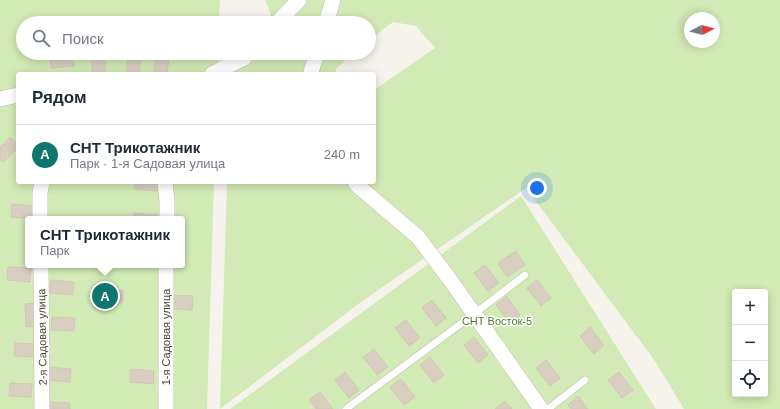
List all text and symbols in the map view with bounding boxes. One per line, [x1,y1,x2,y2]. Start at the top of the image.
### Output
north arrow [684,12,720,48]
search box [16,16,376,60]
icon: search [30,27,52,49]
text: Поиск [62,30,104,47]
text: Рядом [32,88,87,107]
text: СНТ Трикотажник [70,139,200,156]
text: A [40,147,50,162]
text: 240 m [324,147,360,162]
text: Парк · 1-я Садовая улица [70,156,225,171]
your location [527,178,547,198]
popup [25,216,185,268]
text: СНТ Трикотажник [40,226,170,243]
text: Парк [40,243,69,258]
pin: A [92,281,118,311]
street label: 2-я Садовая улица [35,288,49,385]
street label: 1-я Садовая улица [160,288,172,385]
map controls [732,289,768,397]
button: + [732,289,768,325]
park label: СНТ Восток-5 [462,315,532,327]
button: − [732,325,768,361]
button: locate [732,361,768,397]

